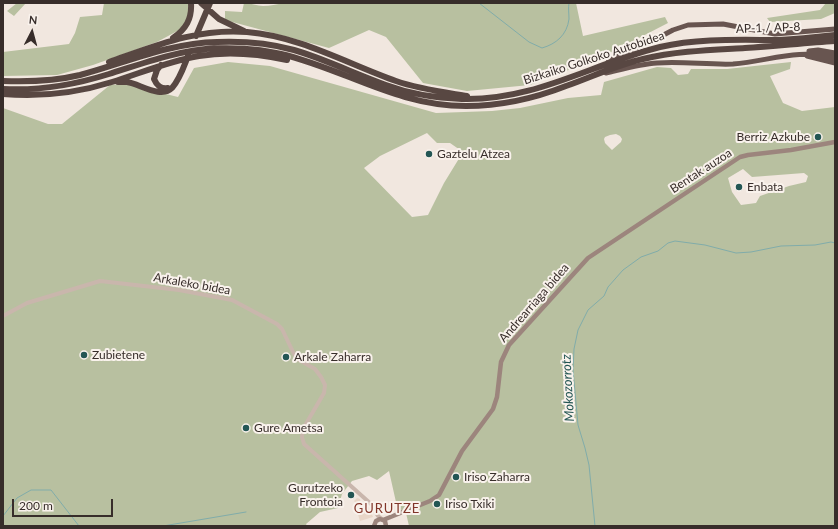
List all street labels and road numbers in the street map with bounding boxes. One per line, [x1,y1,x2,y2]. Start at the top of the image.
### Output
street label: AP-1 / AP-8 [736,20,800,36]
street label: Bizkaiko Golkoko Autobidea [522,28,666,88]
street label: Bentak auzoa [667,146,735,196]
street label: Andrearriaga bidea [496,261,572,345]
street label: Arkaleko bidea [152,270,232,298]

